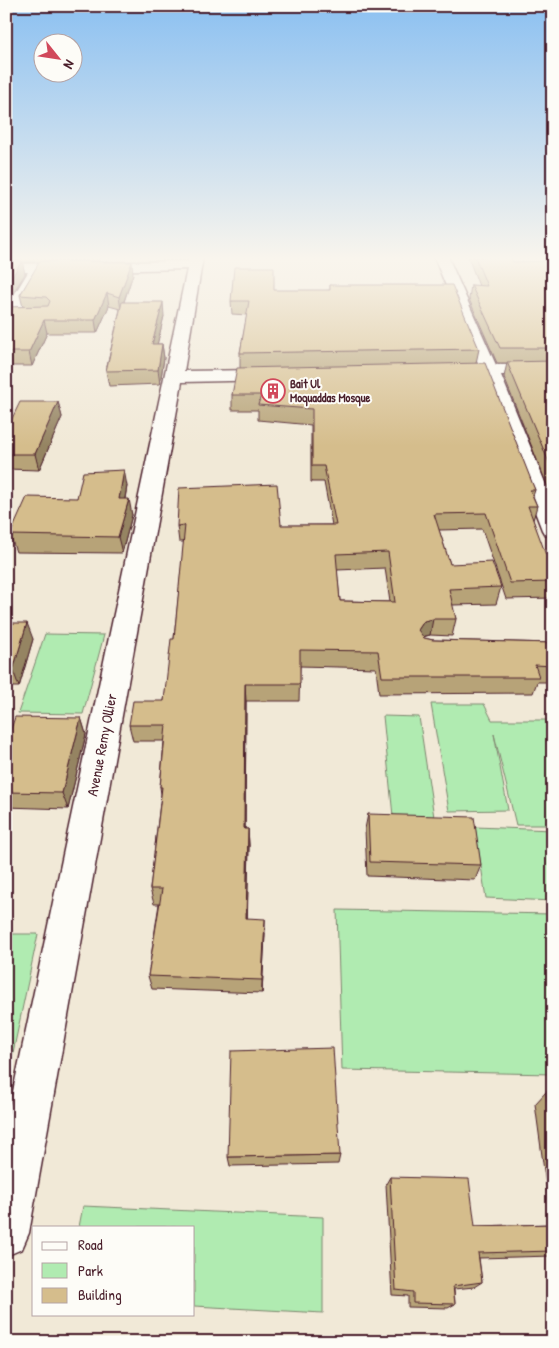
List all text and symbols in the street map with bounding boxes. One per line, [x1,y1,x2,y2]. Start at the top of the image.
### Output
north arrow [32,32,82,82]
text: N [59,57,80,73]
place label: Bait Ul Moquaddas Mosque [290,375,370,407]
building icon: Bait Ul Moquaddas Mosque [260,378,286,404]
street label: Avenue Remy Ollier [81,692,122,798]
legend [32,1226,195,1316]
text: Road [78,1234,103,1255]
text: Park [78,1260,103,1281]
text: Building [78,1284,122,1305]

